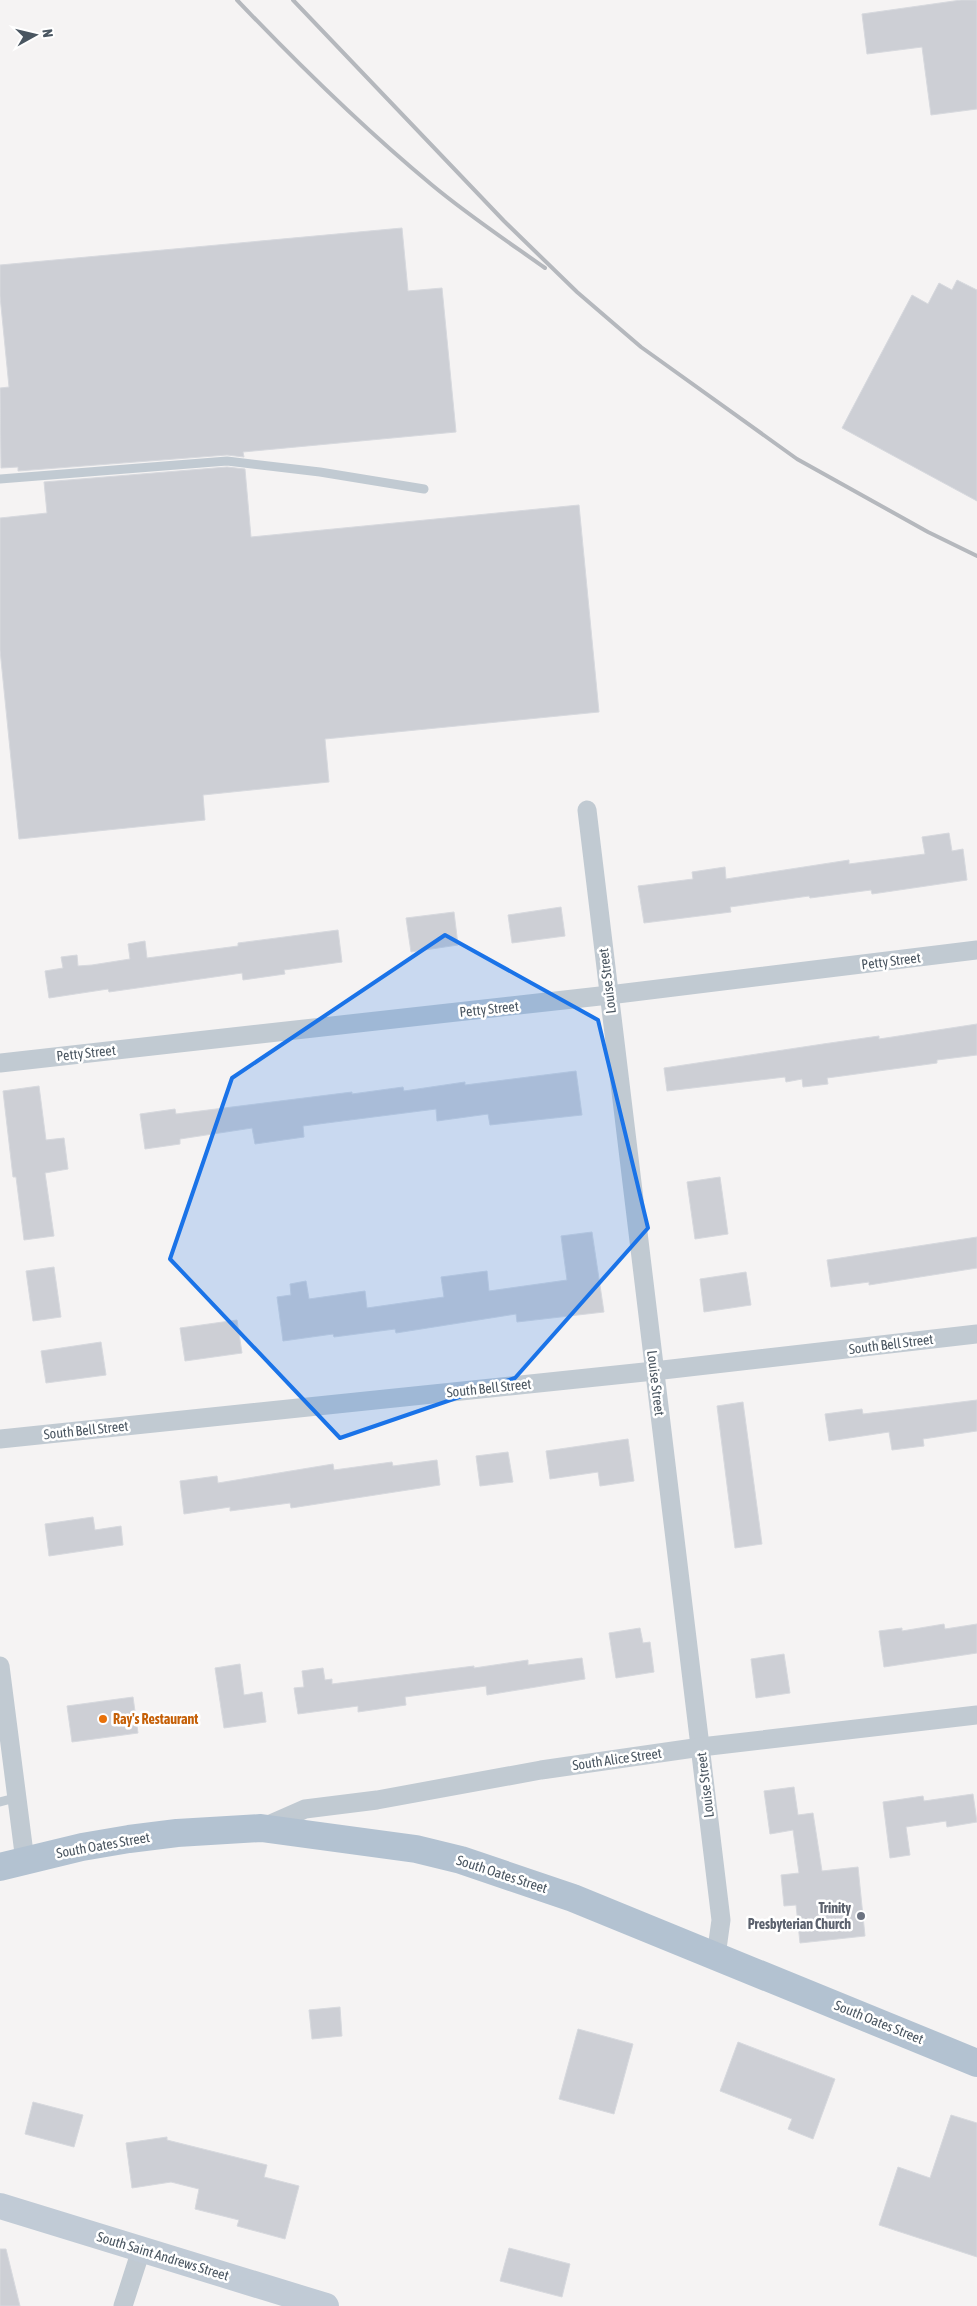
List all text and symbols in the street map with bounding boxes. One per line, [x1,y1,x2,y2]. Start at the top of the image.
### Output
north arrow [10,10,60,60]
text: N [39,28,56,38]
street label: Louise Street [595,947,619,1015]
street label: Petty Street [860,949,922,973]
street label: Petty Street [459,998,519,1020]
street label: Petty Street [56,1042,116,1064]
street label: South Bell Street [848,1331,934,1357]
street label: Louise Street [644,1349,668,1417]
street label: South Bell Street [446,1376,532,1400]
street label: South Bell Street [43,1418,129,1442]
place label: Ray's Restaurant [113,1711,198,1727]
marker: Ray's Restaurant [97,1713,109,1725]
street label: South Alice Street [571,1745,663,1773]
street label: Louise Street [693,1751,717,1819]
street label: South Oates Street [55,1829,151,1861]
street label: South Oates Street [455,1852,549,1896]
place label: Trinity Presbyterian Church [748,1900,851,1932]
marker: Trinity Presbyterian Church [855,1910,867,1922]
street label: South Oates Street [832,1997,926,2047]
street label: South Saint Andrews Street [95,2228,231,2284]

